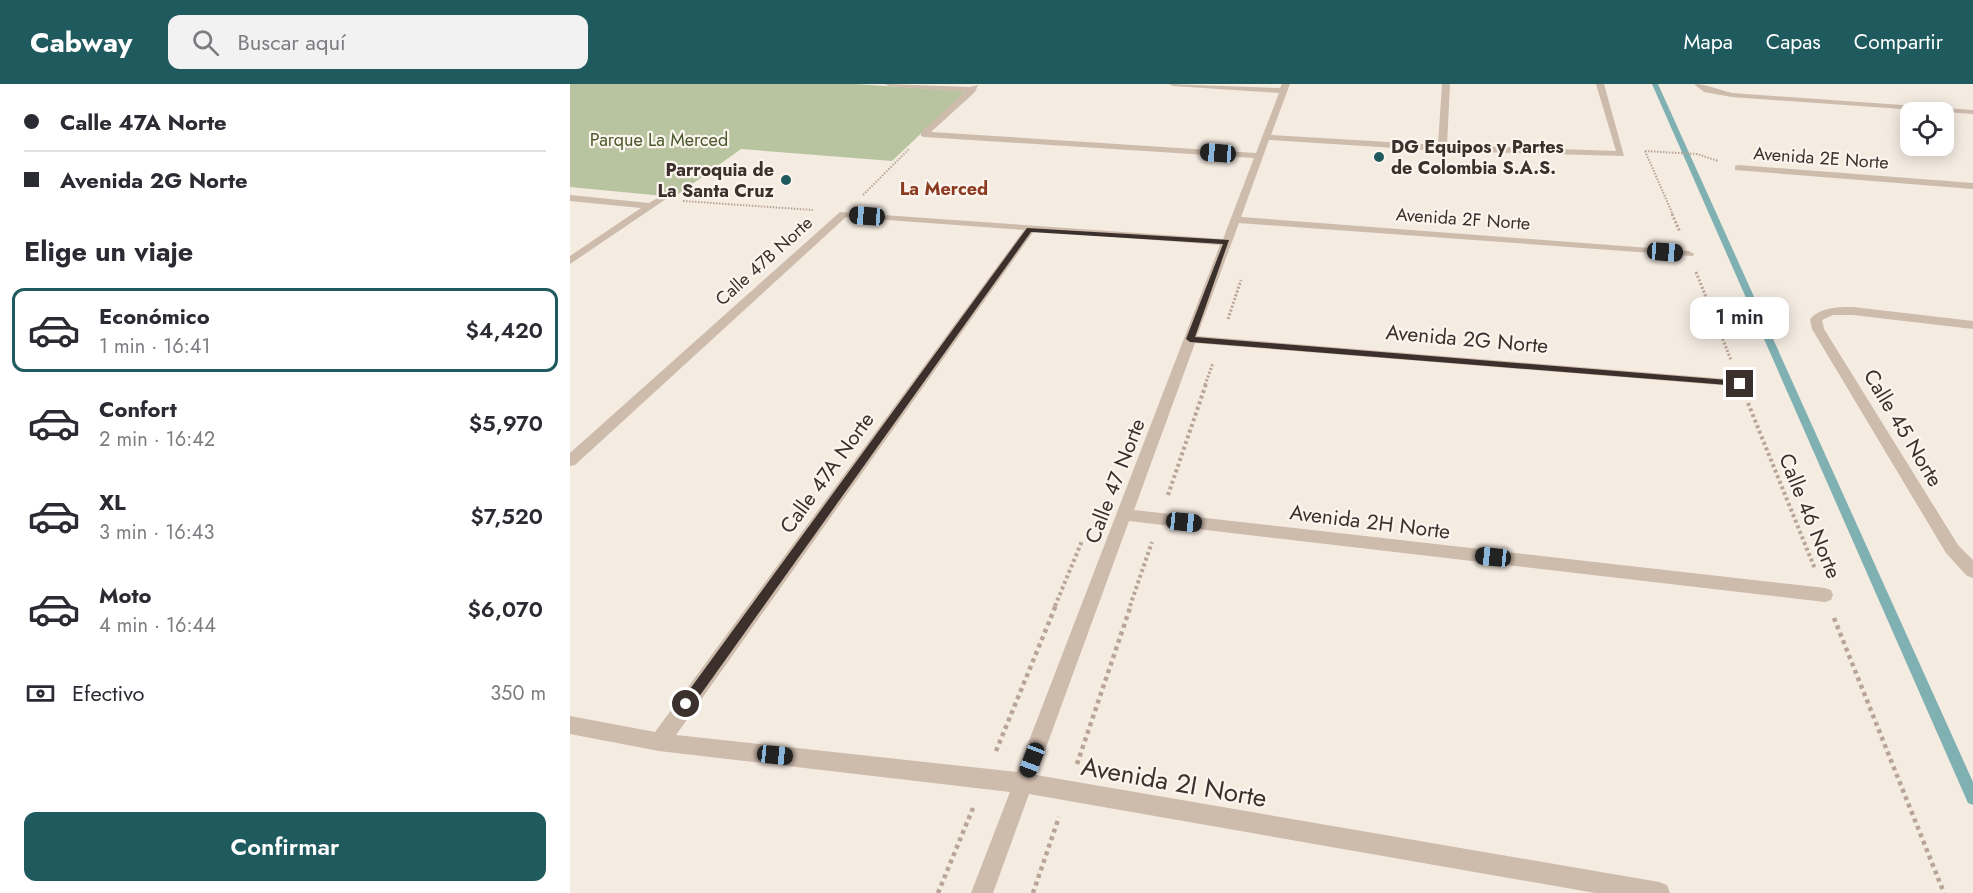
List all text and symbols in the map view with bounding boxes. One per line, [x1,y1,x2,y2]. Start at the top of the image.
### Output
search box [168,15,588,69]
text: Cabway [30,22,132,63]
icon: search [189,26,222,59]
text: Buscar aquí [237,26,346,58]
text: Mapa [1684,27,1733,57]
text: Capas [1766,27,1821,57]
text: Compartir [1854,27,1943,57]
map controls [1900,102,1954,156]
button: locate [1900,102,1954,156]
text: Calle 47A Norte [60,106,227,138]
park label: Parque La Merced [590,127,728,153]
place label: DG Equipos y Partes de Colombia S.A.S. [1391,134,1564,181]
street label: Avenida 2E Norte [1753,140,1889,176]
car [1199,143,1237,163]
marker: DG Equipos y Partes de Colombia S.A.S. [1372,150,1386,164]
place label: Parroquia de La Santa Cruz [658,157,775,204]
text: Avenida 2G Norte [60,164,248,196]
marker: Parroquia de La Santa Cruz [779,173,793,187]
district label: La Merced [900,176,988,202]
street label: Avenida 2F Norte [1395,201,1531,237]
car [848,206,886,226]
street label: Calle 47B Norte [710,210,818,312]
text: Elige un viaje [24,232,193,271]
car [1646,242,1684,262]
callout: 1 min [1690,297,1790,339]
text: Económico [99,300,210,332]
icon: car [27,303,81,357]
text: 1 min [1715,303,1764,332]
text: $4,420 [465,314,543,346]
street label: Avenida 2G Norte [1385,317,1550,361]
text: 1 min · 16:41 [99,332,210,361]
street label: Calle 45 Norte [1856,364,1950,493]
route end [1726,370,1753,397]
text: Confort [99,393,177,425]
icon: car [27,396,81,450]
street label: Calle 47A Norte [773,406,881,540]
text: $5,970 [469,407,543,439]
street label: Calle 47 Norte [1077,414,1153,548]
text: 2 min · 16:42 [99,425,215,454]
street label: Calle 46 Norte [1771,449,1849,583]
text: XL [99,486,126,518]
icon: car [27,489,81,543]
street label: Avenida 2H Norte [1288,497,1452,547]
text: $7,520 [470,500,543,532]
car [1165,511,1203,533]
text: 3 min · 16:43 [99,518,214,547]
car [1474,546,1512,568]
text: Moto [99,579,152,611]
icon: car [27,582,81,636]
text: $6,070 [467,593,543,625]
text: 4 min · 16:44 [99,611,216,640]
icon: cash [24,677,57,710]
text: Efectivo [72,677,145,709]
text: 350 m [490,679,546,708]
route start [672,690,699,717]
car [1017,740,1047,780]
car [756,744,794,766]
street label: Avenida 2I Norte [1078,747,1270,817]
button: Confirmar [24,812,546,881]

